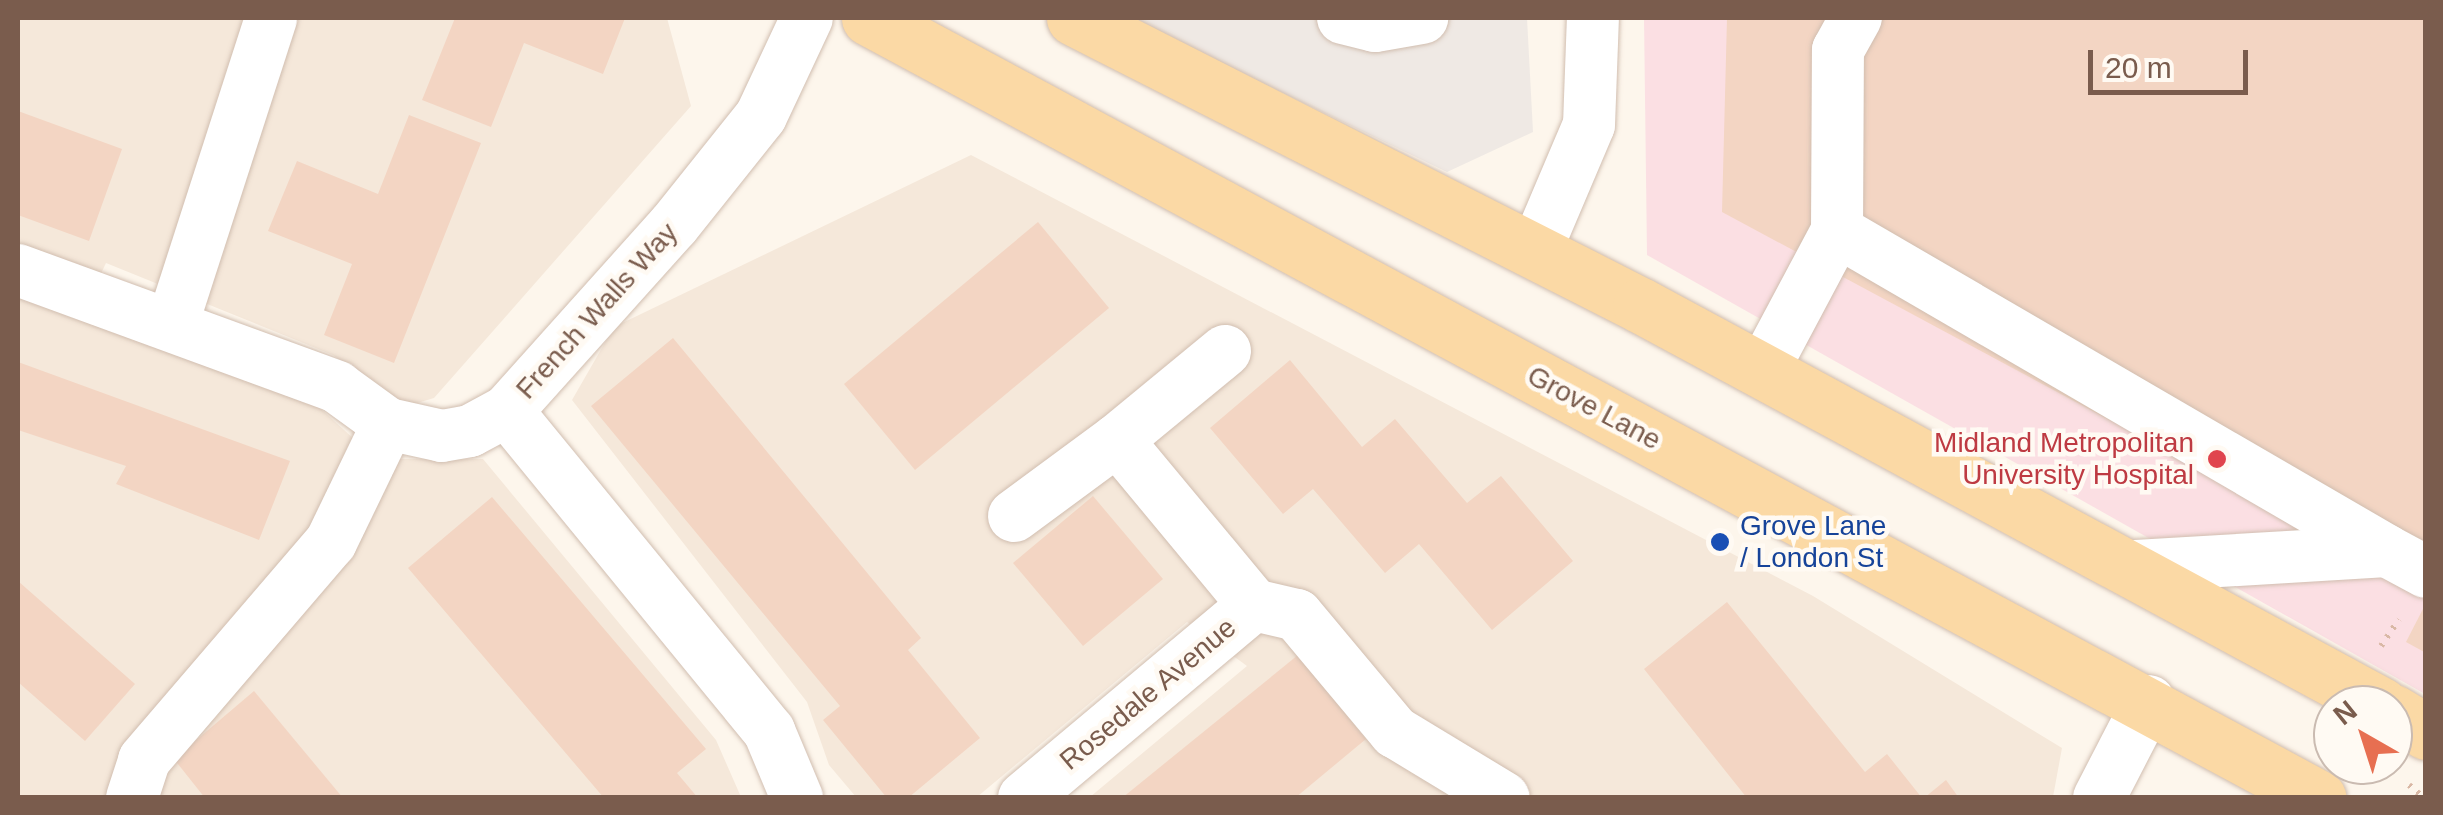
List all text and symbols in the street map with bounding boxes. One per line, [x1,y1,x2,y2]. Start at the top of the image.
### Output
scale bar [2093,30,2253,92]
text: 20 m [2105,51,2172,84]
street label: French Walls Way [509,216,685,406]
street label: Grove Lane [1522,359,1666,457]
place label: Midland Metropolitan University Hospital [1934,426,2194,492]
marker: Midland Metropolitan University Hospital [2204,446,2230,472]
place label: Grove Lane / London St [1740,509,1886,575]
marker: Grove Lane / London St [1709,531,1731,553]
street label: Rosedale Avenue [1053,610,1243,778]
north arrow [2313,685,2413,785]
text: N [2327,694,2363,731]

